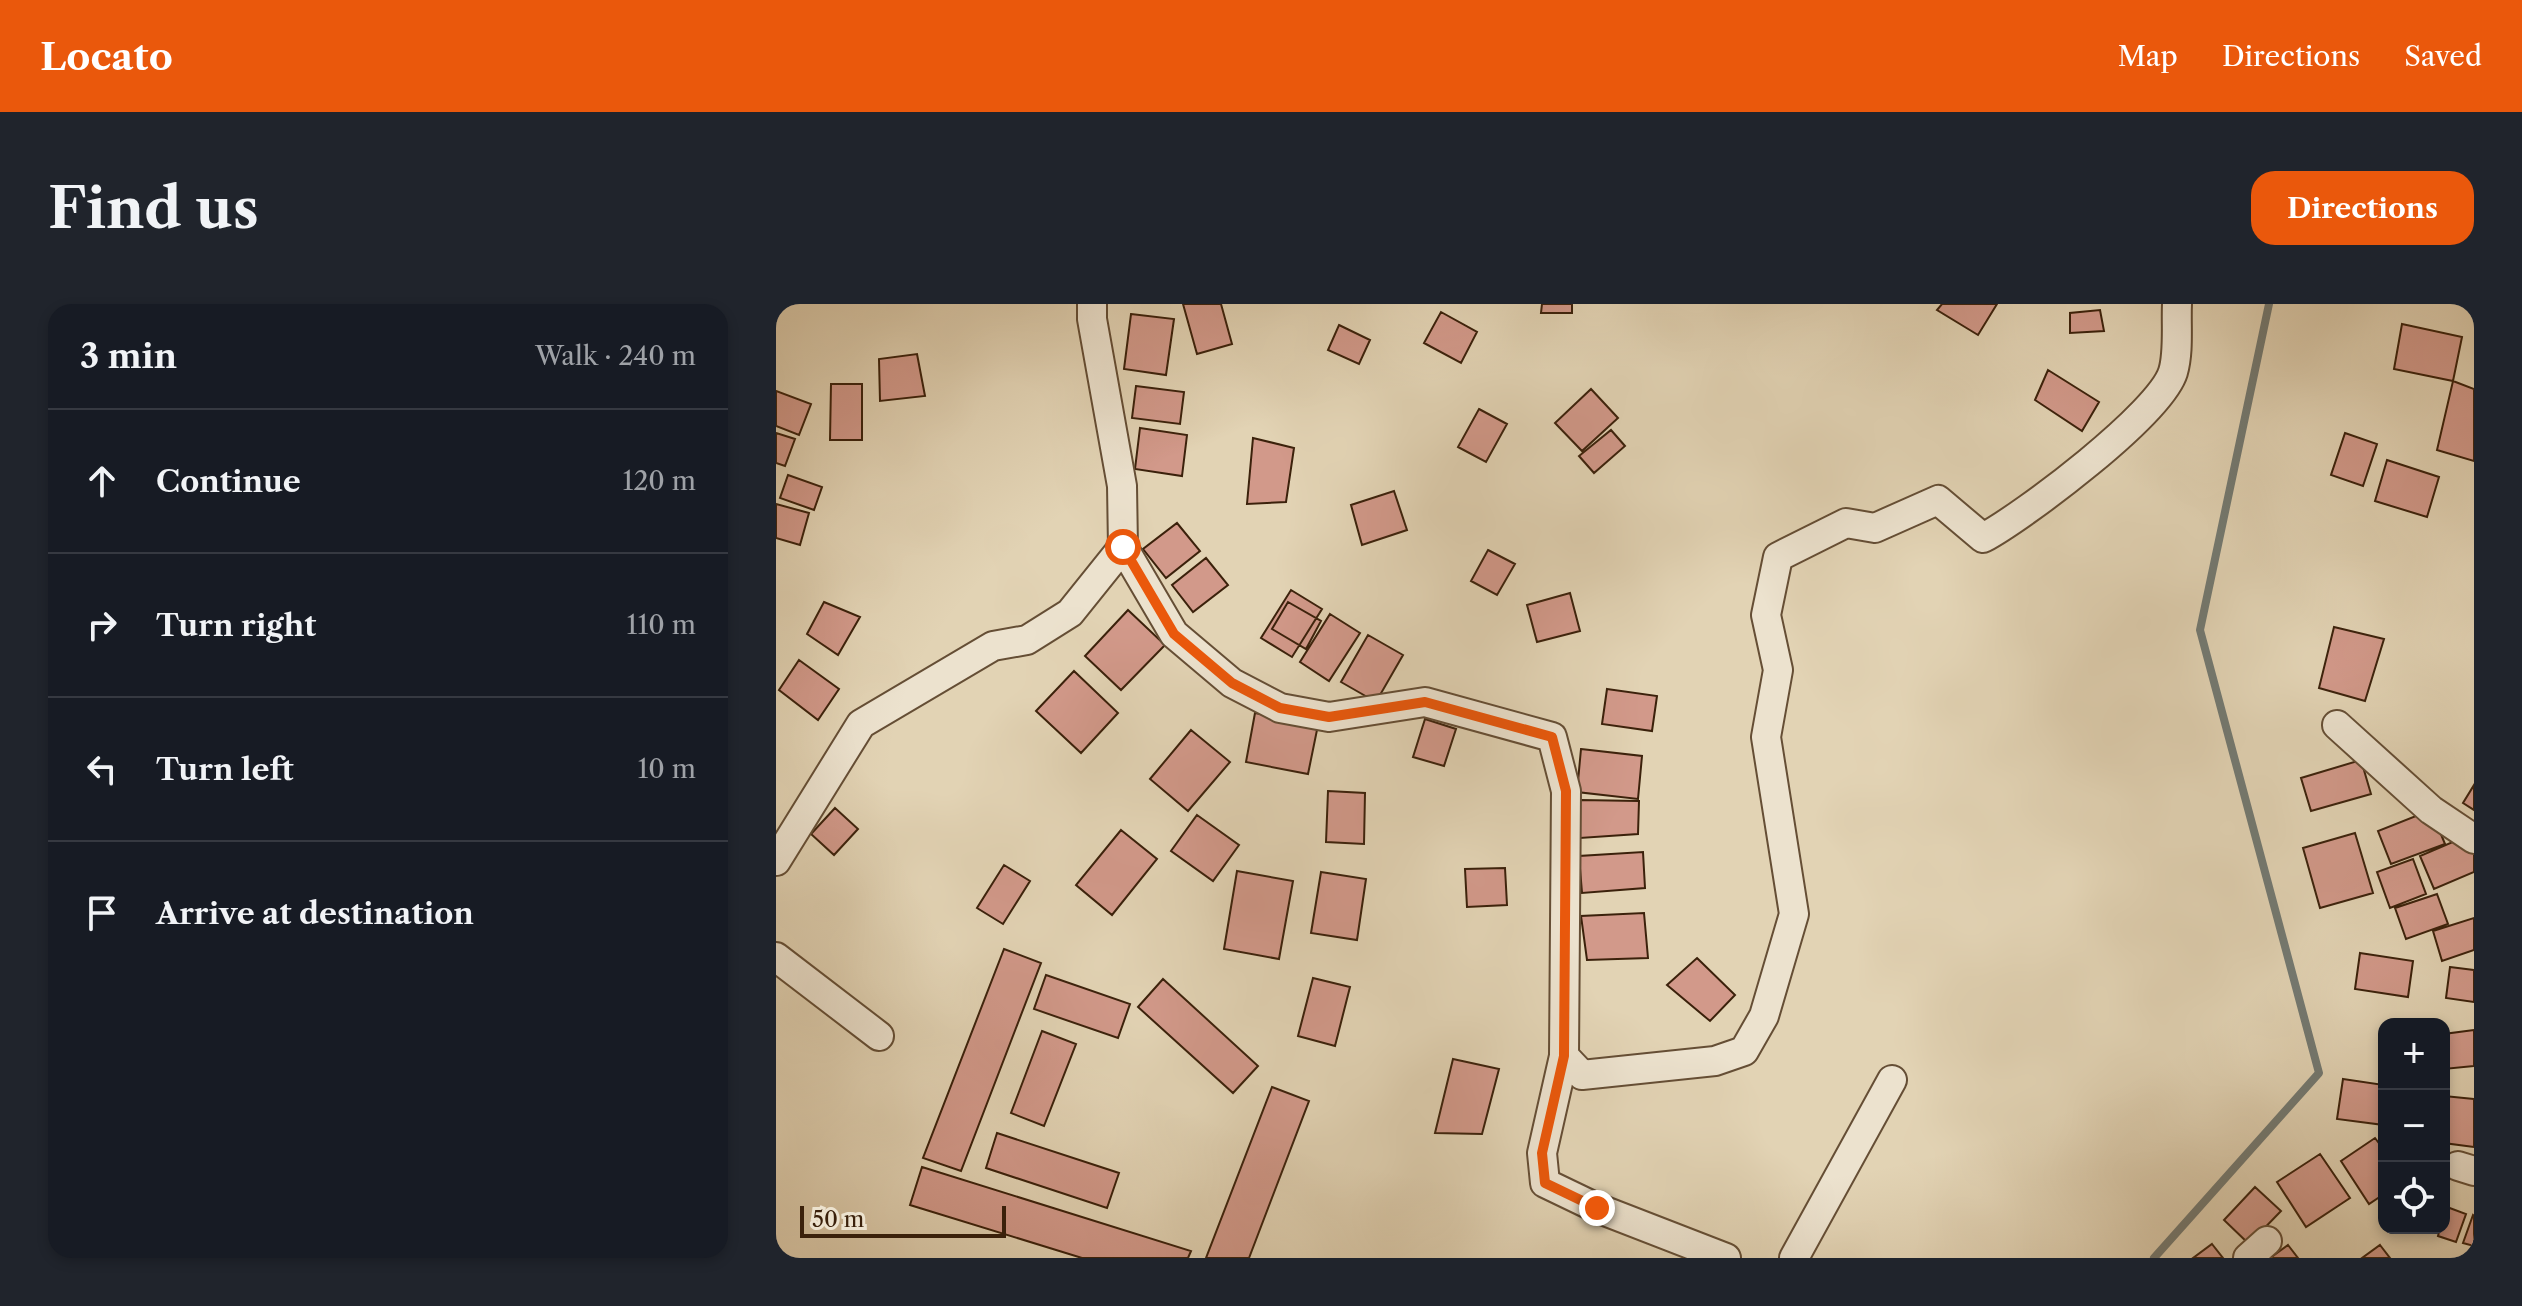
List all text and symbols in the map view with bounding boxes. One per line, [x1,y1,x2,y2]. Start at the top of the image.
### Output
text: Locato [40,33,173,80]
text: Map [2118,39,2178,73]
text: Directions [2222,39,2360,73]
text: Saved [2404,39,2482,73]
button: Directions [2251,171,2474,245]
text: Find us [48,174,259,243]
text: 3 min [80,335,177,377]
text: Walk · 240 m [535,340,696,372]
icon: ahead [80,459,124,503]
text: Continue [156,463,301,500]
text: 120 m [622,465,696,497]
route start [1105,529,1141,565]
icon: right [80,603,124,647]
text: Turn right [156,607,316,644]
text: 110 m [627,609,696,641]
icon: left [80,747,124,791]
text: Turn left [156,751,293,788]
text: 10 m [637,753,696,785]
icon: arrive [80,891,124,935]
text: Arrive at destination [156,895,474,932]
map controls [2378,1018,2450,1234]
button: + [2378,1018,2450,1090]
button: − [2378,1090,2450,1162]
button: locate [2378,1162,2450,1234]
route end [1579,1190,1615,1226]
scale bar [800,1202,1006,1238]
text: 50 m [812,1206,864,1233]

